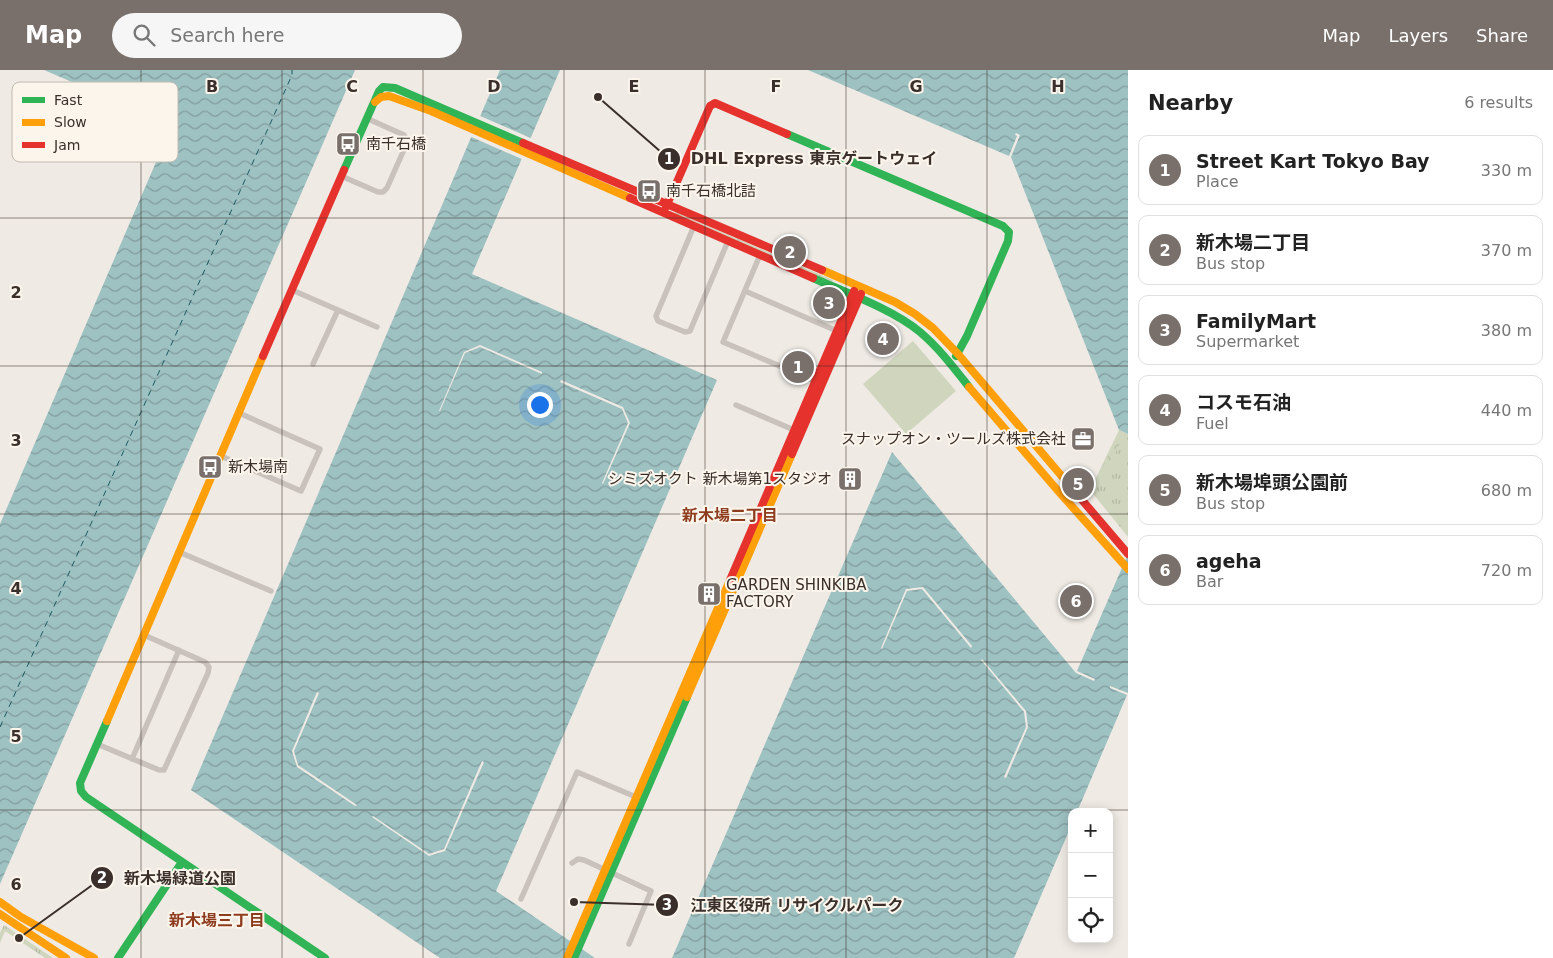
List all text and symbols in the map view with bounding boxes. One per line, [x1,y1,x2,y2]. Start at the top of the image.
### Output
search box [112,13,462,58]
text: Map [25,21,82,49]
icon: search [130,21,158,49]
text: Search here [170,24,284,46]
text: Map [1322,25,1360,46]
text: Layers [1388,25,1448,46]
text: Share [1476,25,1528,46]
text: B [206,77,218,96]
text: C [346,77,358,96]
text: D [487,77,501,96]
text: E [629,77,639,96]
text: F [771,77,781,96]
text: G [909,77,923,96]
text: H [1051,77,1065,96]
legend [12,82,178,162]
text: Nearby [1148,91,1233,115]
text: Fast [54,92,83,108]
text: 6 results [1464,93,1533,112]
text: Slow [54,114,87,130]
bus stop icon: 南千石橋 [335,131,361,157]
place label: 南千石橋 [366,135,426,153]
text: Jam [53,137,80,153]
callout: DHL Express 東京ゲートウェイ [656,143,948,174]
text: DHL Express 東京ゲートウェイ [691,149,937,168]
text: 1 [664,150,674,168]
text: Street Kart Tokyo Bay [1196,150,1430,172]
text: 1 [1159,161,1171,180]
text: 330 m [1481,161,1532,180]
text: Place [1196,172,1239,191]
bus stop icon: 南千石橋北詰 [636,178,662,204]
place label: 南千石橋北詰 [666,182,756,200]
text: 新木場二丁目 [1196,231,1310,253]
pin: 2 [774,233,806,271]
text: 2 [1159,241,1171,260]
text: 370 m [1481,241,1532,260]
text: Bus stop [1196,254,1265,273]
text: 2 [10,283,22,302]
pin: 3 [813,284,845,322]
text: FamilyMart [1196,310,1316,332]
pin: 4 [867,320,899,358]
text: 3 [1159,321,1171,340]
text: 380 m [1481,321,1532,340]
text: Supermarket [1196,332,1299,351]
pin: 1 [782,348,814,386]
text: コスモ石油 [1196,391,1291,413]
your location [527,392,553,418]
text: 4 [1159,401,1171,420]
text: 440 m [1481,401,1532,420]
text: Fuel [1196,414,1229,433]
office icon: スナップオン・ツールズ株式会社 [1070,426,1096,452]
place label: スナップオン・ツールズ株式会社 [841,430,1066,448]
text: 3 [10,431,22,450]
bus stop icon: 新木場南 [197,454,223,480]
place label: 新木場南 [228,458,288,476]
pin: 5 [1062,465,1094,503]
building icon: シミズオクト 新木場第1スタジオ [837,466,863,492]
place label: シミズオクト 新木場第1スタジオ [608,470,832,488]
text: 新木場埠頭公園前 [1196,471,1348,493]
text: 5 [1159,481,1171,500]
text: 680 m [1481,481,1532,500]
text: Bus stop [1196,494,1265,513]
district label: 新木場二丁目 [682,506,778,525]
text: ageha [1196,550,1262,572]
text: 6 [1159,561,1171,580]
text: 720 m [1481,561,1532,580]
text: Bar [1196,572,1223,591]
place label: GARDEN SHINKIBA FACTORY [726,576,867,611]
text: 4 [10,579,22,598]
building icon: GARDEN SHINKIBA FACTORY [696,581,722,607]
pin: 6 [1060,582,1092,620]
text: 5 [10,727,22,746]
map controls [1068,808,1113,943]
button: + [1068,808,1113,853]
button: − [1068,853,1113,898]
callout: 新木場緑道公園 [89,862,246,893]
text: 2 [97,869,107,887]
text: 新木場緑道公園 [124,869,236,888]
text: 6 [10,875,22,894]
callout: 江東区役所 リサイクルパーク [655,890,913,921]
text: 3 [662,896,672,914]
text: 江東区役所 リサイクルパーク [691,896,903,915]
button: locate [1068,898,1113,943]
district label: 新木場三丁目 [169,911,265,930]

